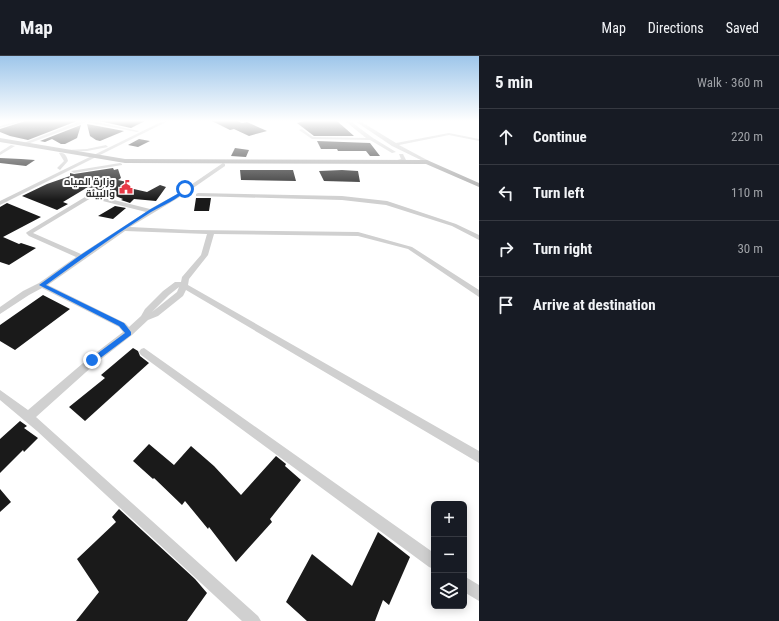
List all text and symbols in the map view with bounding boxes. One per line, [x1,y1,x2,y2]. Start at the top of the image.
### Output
text: Map [20,16,53,39]
text: Map [602,20,626,36]
text: Directions [648,20,704,36]
text: Saved [726,20,759,36]
text: 5 min [495,72,533,92]
text: Walk · 360 m [697,75,763,90]
icon: ahead [495,126,517,148]
text: Continue [533,128,587,146]
text: 220 m [731,129,763,144]
place label: وزارة المياه والبيئة [64,176,115,200]
public building icon: وزارة المياه والبيئة [118,179,134,195]
route start [176,180,194,198]
icon: left [495,182,517,204]
text: Turn left [533,184,584,202]
text: 110 m [731,185,763,200]
icon: right [495,238,517,260]
text: Turn right [533,240,592,258]
text: 30 m [737,241,763,256]
icon: arrive [495,294,517,316]
text: Arrive at destination [533,296,656,314]
route end [83,351,101,369]
map controls [431,501,467,609]
button: + [431,501,467,537]
button: − [431,537,467,573]
button: layers [431,573,467,609]

